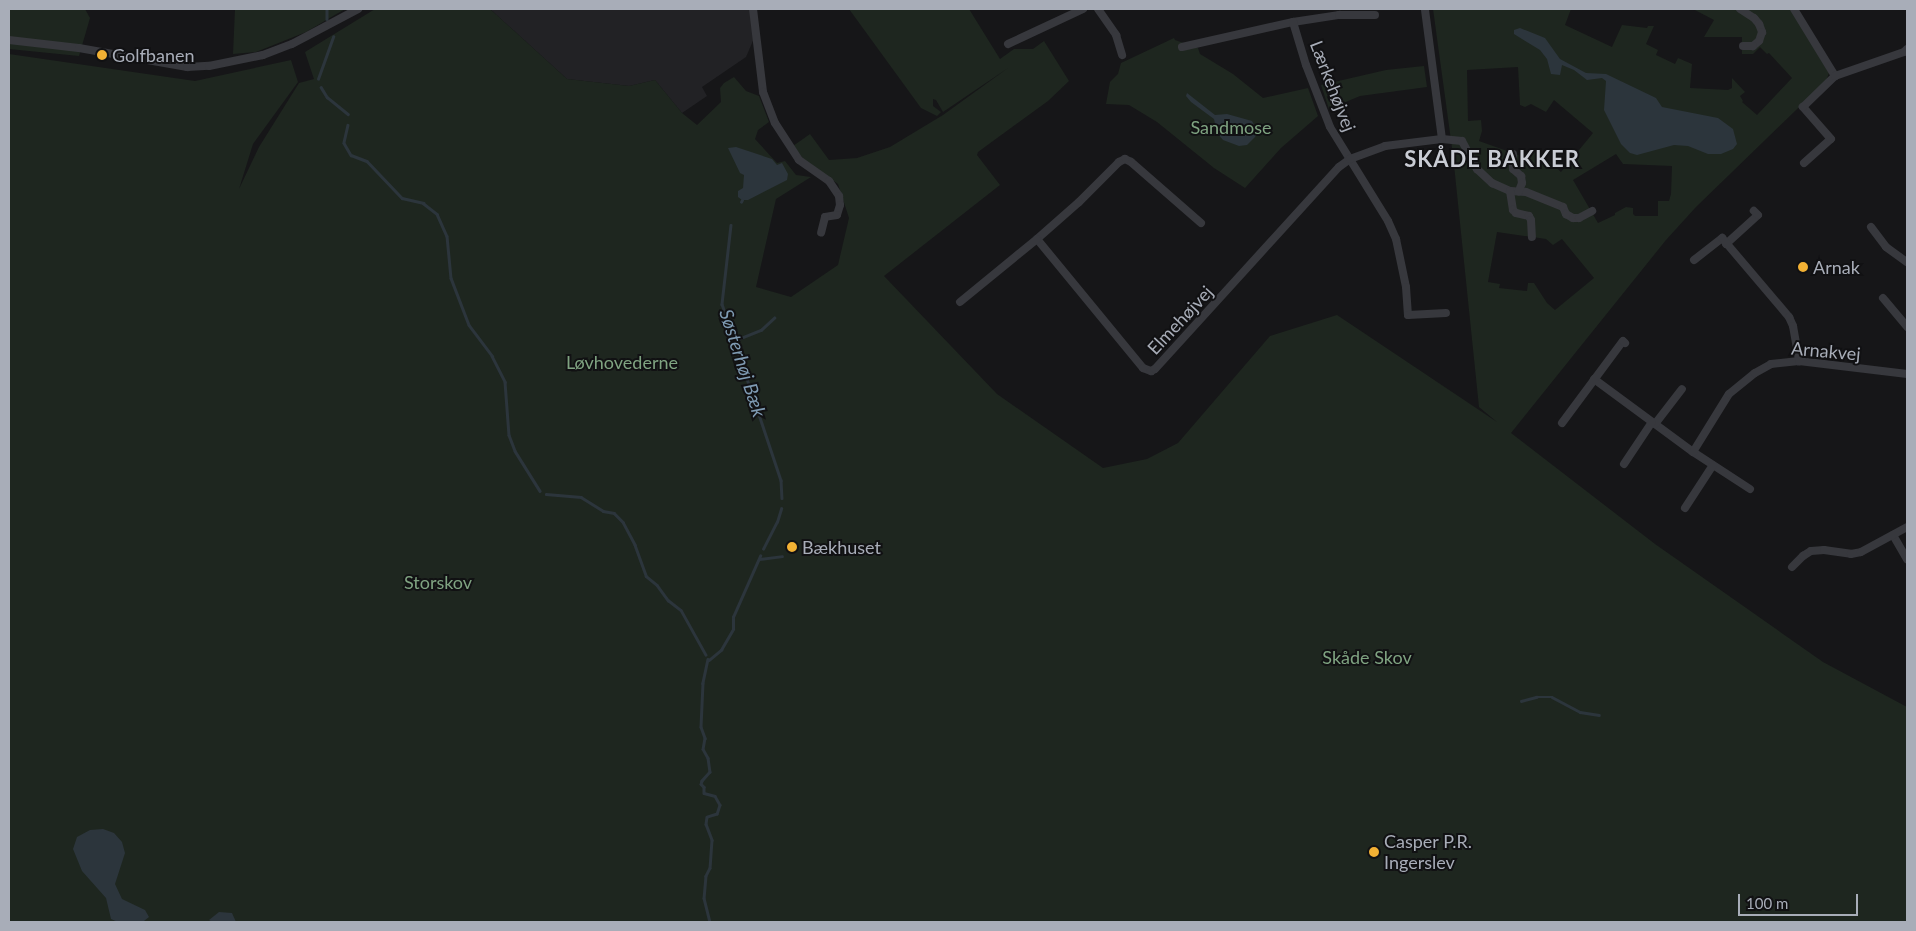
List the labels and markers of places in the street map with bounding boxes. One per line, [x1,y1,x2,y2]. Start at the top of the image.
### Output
place label: Golfbanen [112,44,194,66]
marker: Golfbanen [96,49,108,61]
place label: Arnak [1813,256,1860,278]
marker: Arnak [1797,261,1809,273]
place label: Bækhuset [802,536,881,558]
marker: Bækhuset [786,541,798,553]
place label: Casper P.R. Ingerslev [1384,831,1472,874]
marker: Casper P.R. Ingerslev [1368,846,1380,858]

